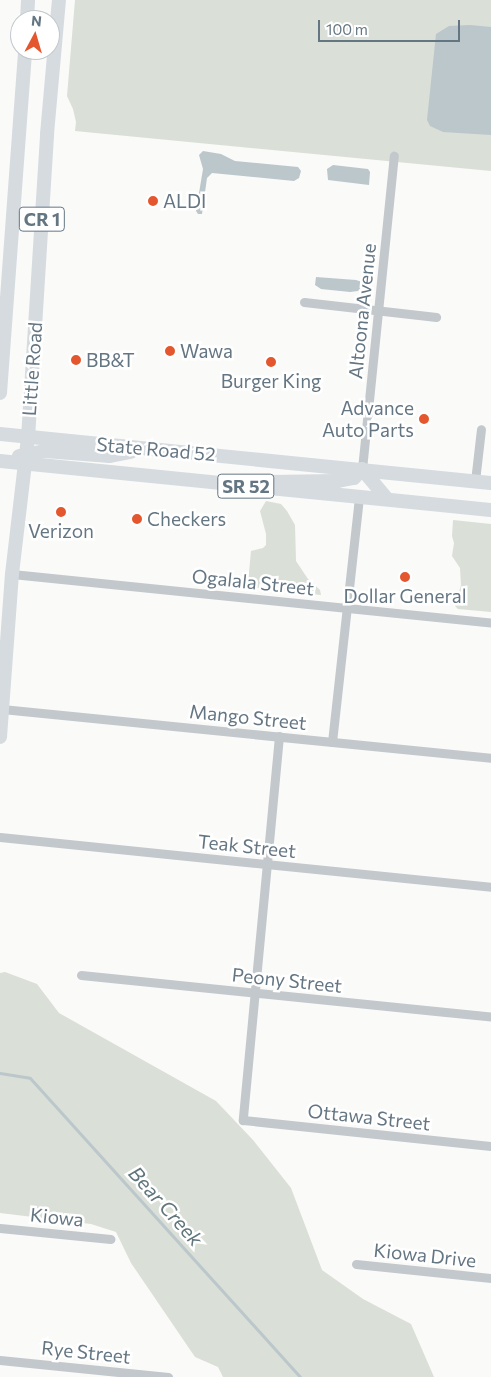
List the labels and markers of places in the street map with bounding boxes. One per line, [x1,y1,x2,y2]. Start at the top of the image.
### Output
place label: ALDI [163,190,206,212]
marker: ALDI [147,195,159,207]
place label: Wawa [180,340,233,362]
marker: Wawa [164,345,176,357]
place label: BB&T [86,349,135,371]
marker: BB&T [70,354,82,366]
marker: Burger King [265,356,277,368]
place label: Burger King [221,370,321,392]
place label: Advance Auto Parts [322,397,414,441]
marker: Advance Auto Parts [418,413,430,425]
marker: Verizon [55,506,67,518]
place label: Checkers [147,508,226,530]
marker: Checkers [131,513,143,525]
place label: Verizon [28,520,94,542]
marker: Dollar General [399,571,411,583]
place label: Dollar General [343,585,467,607]

